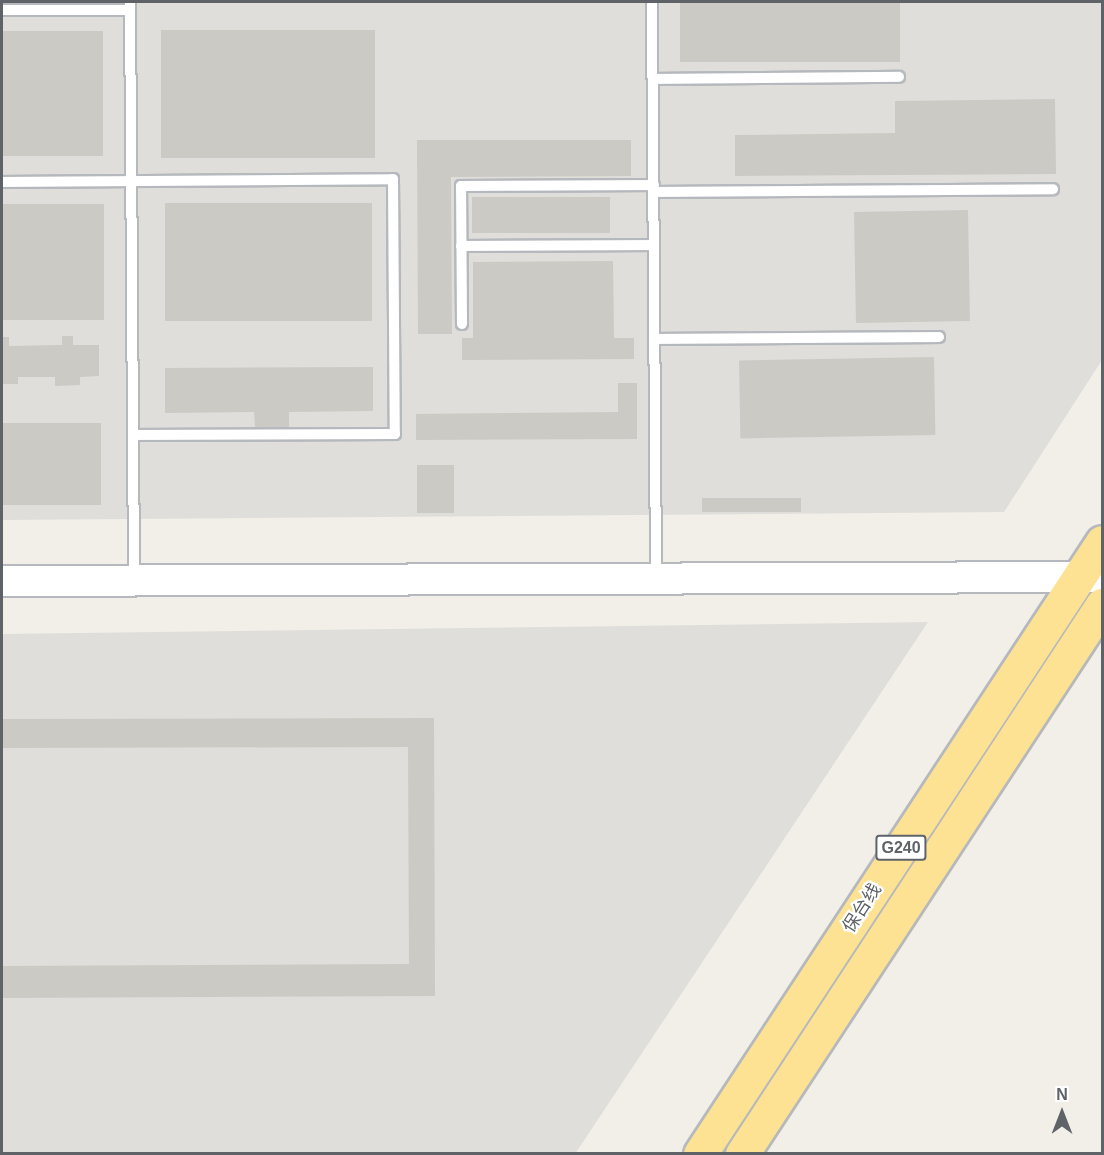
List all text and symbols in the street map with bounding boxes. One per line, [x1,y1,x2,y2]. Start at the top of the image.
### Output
road number: G240 [874,835,928,861]
street label: 保台线 [838,879,886,937]
north arrow [1032,1083,1092,1143]
text: N [1056,1086,1068,1103]

